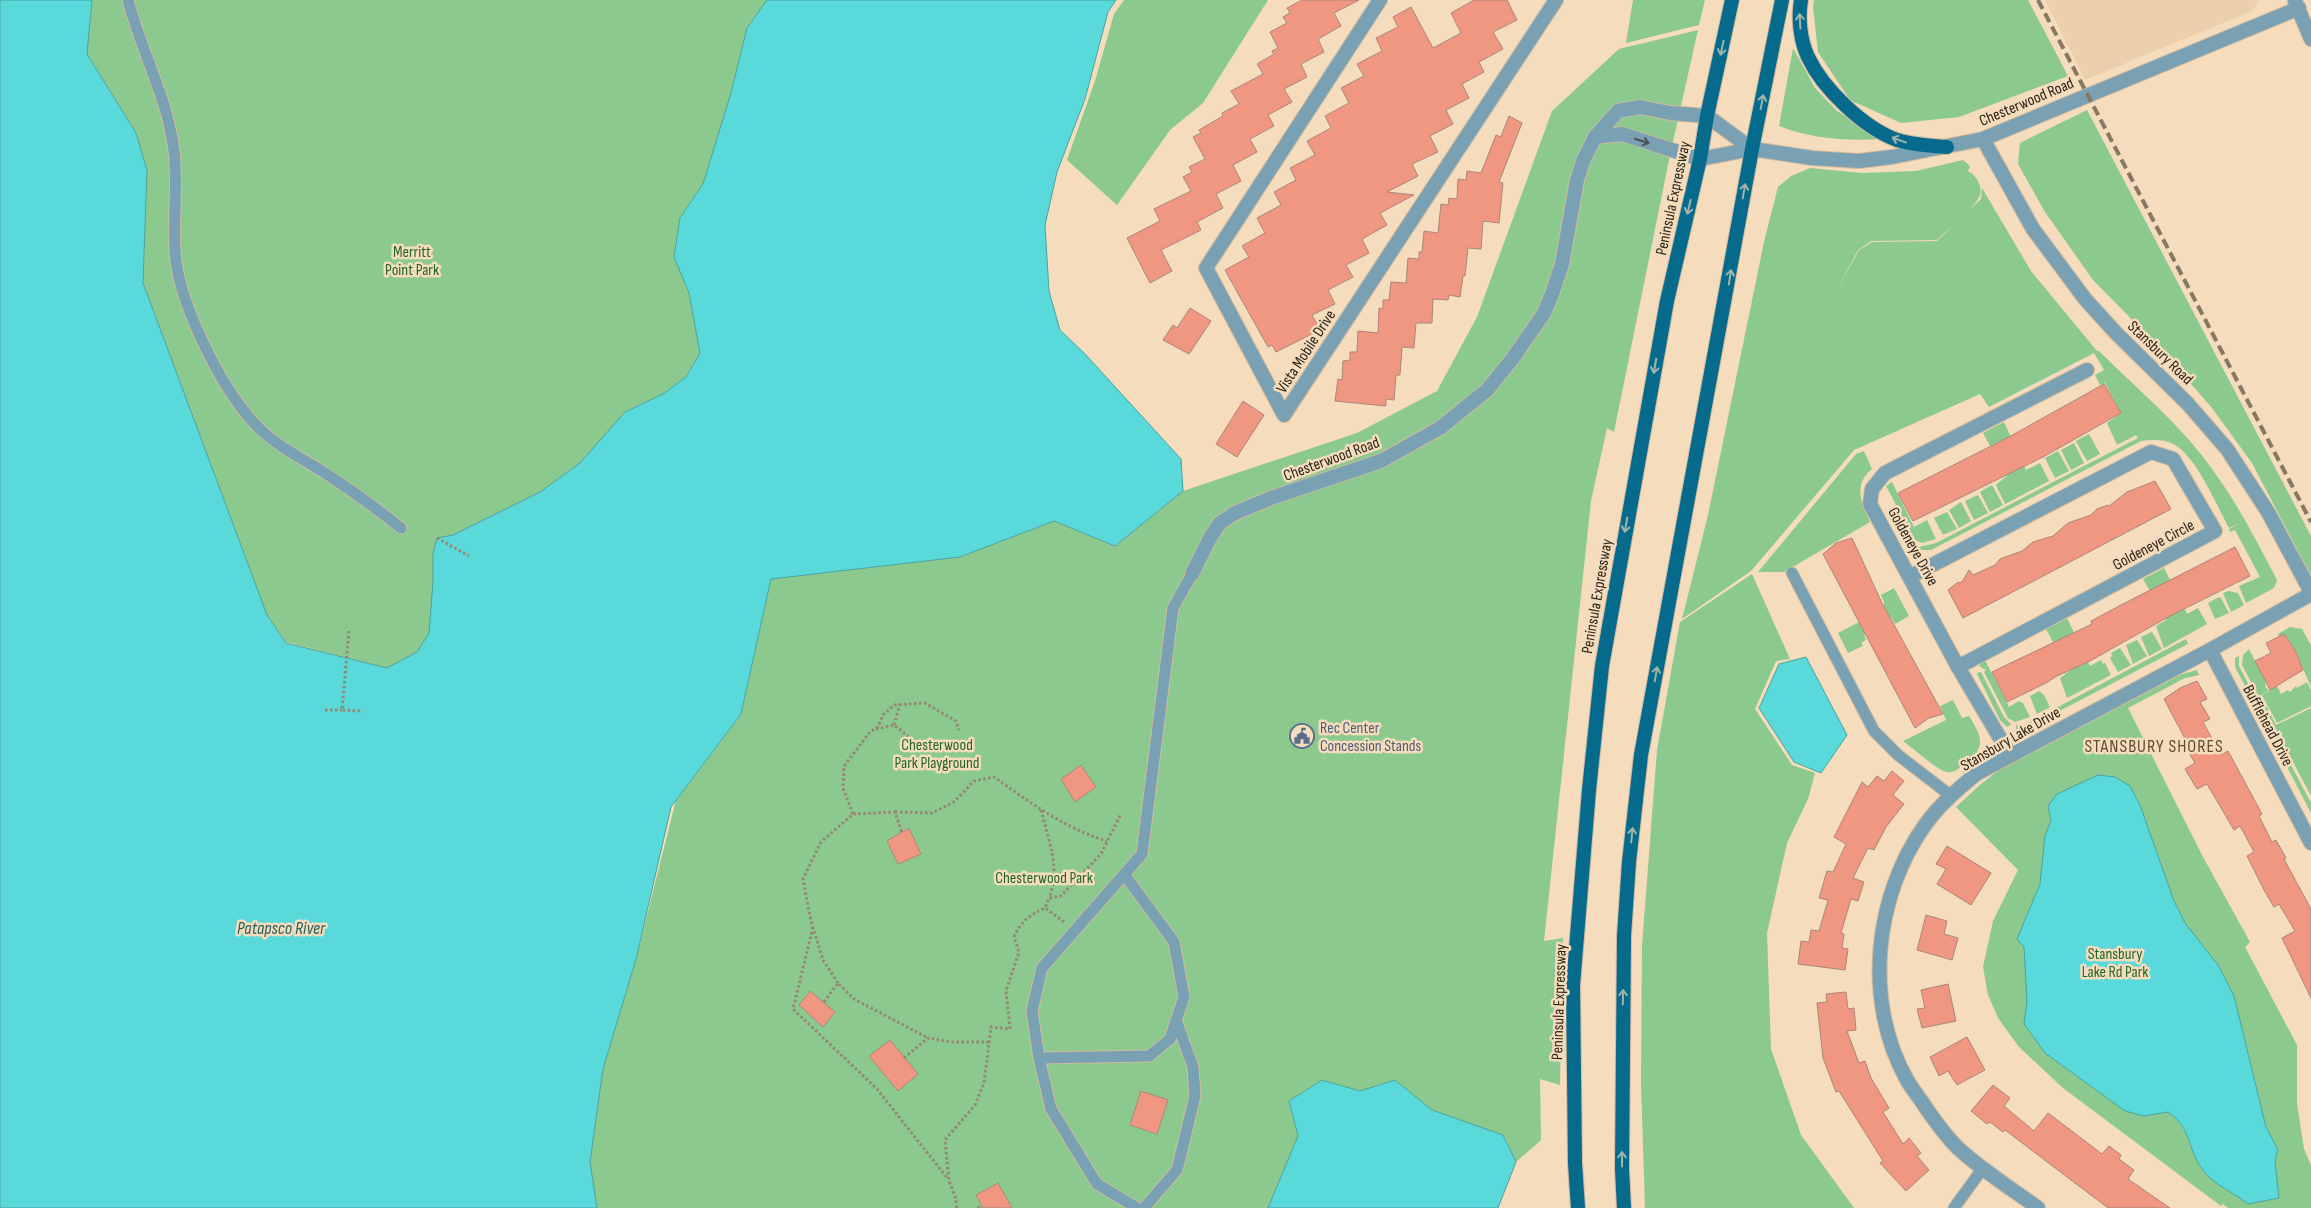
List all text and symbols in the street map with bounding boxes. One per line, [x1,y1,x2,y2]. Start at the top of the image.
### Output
one-way arrow [1796,13,1805,29]
one-way arrow [1717,39,1726,55]
street label: Chesterwood Road [1976,74,2077,131]
one-way arrow [1757,94,1767,110]
one-way arrow [1891,134,1907,144]
one-way arrow [1634,137,1650,146]
street label: Peninsula Expressway [1652,139,1695,257]
one-way arrow [1740,183,1750,199]
one-way arrow [1684,198,1693,214]
park label: Merritt Point Park [385,243,439,280]
one-way arrow [1725,269,1735,285]
street label: Vista Mobile Drive [1272,307,1340,397]
street label: Stansbury Road [2123,317,2197,389]
one-way arrow [1650,357,1660,373]
street label: Chesterwood Road [1281,433,1382,486]
street label: Goldeneye Drive [1883,504,1942,589]
street label: Goldeneye Circle [2110,516,2198,575]
one-way arrow [1621,517,1631,533]
street label: Peninsula Expressway [1578,537,1617,655]
one-way arrow [1651,666,1661,682]
street label: Bufflehead Drive [2238,682,2297,769]
street label: Stansbury Lake Drive [1957,703,2064,776]
place label: Rec Center Concession Stands [1320,719,1422,756]
public building icon: Rec Center Concession Stands [1289,723,1315,749]
park label: Chesterwood Park Playground [894,736,980,773]
district label: STANSBURY SHORES [2084,736,2224,757]
one-way arrow [1627,827,1637,843]
park label: Chesterwood Park [995,869,1093,888]
water label: Patapsco River [237,918,326,939]
street label: Peninsula Expressway [1548,944,1571,1060]
park label: Stansbury Lake Rd Park [2082,945,2148,982]
one-way arrow [1618,989,1628,1006]
one-way arrow [1617,1152,1627,1168]

